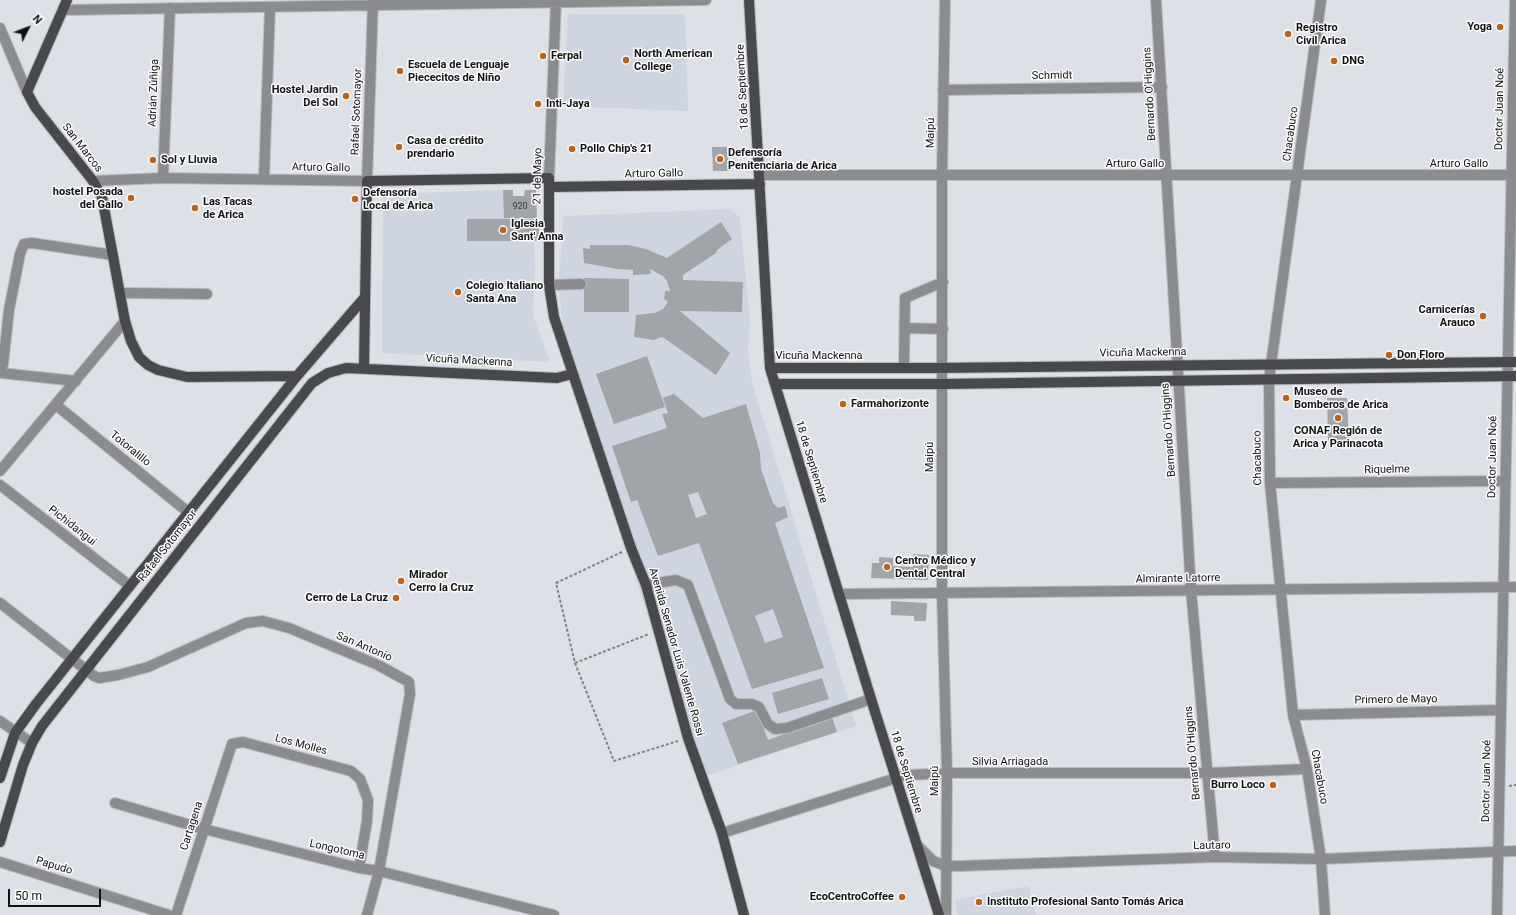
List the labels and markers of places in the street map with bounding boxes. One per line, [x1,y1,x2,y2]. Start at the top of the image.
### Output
place label: Yoga [1467,20,1492,34]
place label: Registro Civil Arica [1296,21,1346,47]
marker: Yoga [1495,22,1505,32]
marker: Registro Civil Arica [1283,29,1293,39]
place label: North American College [634,47,712,73]
place label: Ferpal [551,49,582,63]
marker: Ferpal [538,51,548,61]
place label: DNG [1342,54,1364,68]
marker: North American College [621,55,631,65]
marker: DNG [1329,56,1339,66]
place label: Escuela de Lenguaje Piececitos de Niño [408,58,509,84]
marker: Escuela de Lenguaje Piececitos de Niño [395,66,405,76]
place label: Hostel Jardin Del Sol [272,83,338,109]
marker: Hostel Jardin Del Sol [341,91,351,101]
place label: Inti-Jaya [546,97,590,111]
marker: Inti-Jaya [533,99,543,109]
place label: Casa de crédito prendario [407,134,484,160]
marker: Casa de crédito prendario [394,142,404,152]
place label: Pollo Chip's 21 [580,142,653,156]
marker: Pollo Chip's 21 [567,144,577,154]
place label: Defensoría Penitenciaria de Arica [728,146,837,172]
place label: Sol y Lluvia [161,153,217,167]
marker: Defensoría Penitenciaria de Arica [715,154,725,164]
marker: Sol y Lluvia [148,155,158,165]
place label: hostel Posada del Gallo [53,185,123,211]
place label: Defensoría Local de Arica [363,186,433,212]
marker: hostel Posada del Gallo [126,193,136,203]
marker: Defensoría Local de Arica [350,194,360,204]
place label: Las Tacas de Arica [203,195,252,221]
marker: Las Tacas de Arica [190,203,200,213]
place label: Iglesia Sant' Anna [511,217,563,243]
marker: Iglesia Sant' Anna [498,225,508,235]
place label: Colegio Italiano Santa Ana [466,279,543,305]
marker: Colegio Italiano Santa Ana [453,287,463,297]
place label: Carnicerías Arauco [1419,303,1475,329]
marker: Carnicerías Arauco [1478,311,1488,321]
place label: Don Floro [1397,348,1444,362]
marker: Don Floro [1384,350,1394,360]
place label: Museo de Bomberos de Arica [1294,385,1388,411]
marker: Museo de Bomberos de Arica [1281,393,1291,403]
place label: Farmahorizonte [851,397,929,411]
marker: Farmahorizonte [838,399,848,409]
marker: CONAF Región de Arica y Parinacota [1333,413,1343,423]
place label: CONAF Región de Arica y Parinacota [1293,424,1383,450]
place label: Centro Médico y Dental Central [895,554,976,580]
marker: Centro Médico y Dental Central [882,562,892,572]
place label: Mirador Cerro la Cruz [409,568,473,594]
marker: Mirador Cerro la Cruz [396,576,406,586]
place label: Cerro de La Cruz [306,591,388,605]
marker: Cerro de La Cruz [391,593,401,603]
place label: Burro Loco [1211,778,1265,792]
marker: Burro Loco [1268,780,1278,790]
place label: EcoCentroCoffee [810,890,894,904]
marker: EcoCentroCoffee [897,892,907,902]
place label: Instituto Profesional Santo Tomás Arica [987,895,1184,909]
marker: Instituto Profesional Santo Tomás Arica [974,897,984,907]

